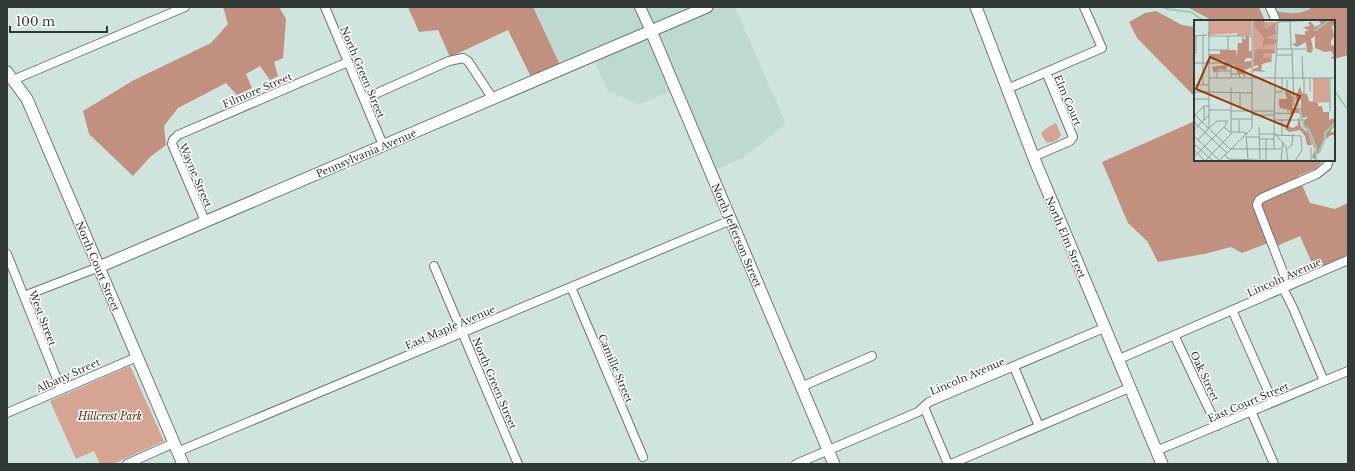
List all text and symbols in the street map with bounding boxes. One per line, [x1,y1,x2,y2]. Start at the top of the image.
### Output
scale bar [10,8,107,34]
text: 100 m [16,14,55,29]
inset map [1194,20,1335,161]
street label: North Green Street [337,24,388,120]
street label: Filmore Street [221,70,294,111]
street label: Elm Court [1051,73,1084,128]
street label: Pennsylvania Avenue [314,126,419,181]
street label: Wayne Street [176,140,215,209]
street label: North Jefferson Street [709,181,764,289]
street label: North Elm Street [1042,194,1089,280]
street label: North Court Street [73,219,122,313]
street label: Lincoln Avenue [1245,255,1324,300]
street label: West Street [26,288,59,348]
street label: East Maple Avenue [403,302,498,352]
street label: Camille Street [595,332,636,404]
street label: North Green Street [469,335,520,431]
street label: Oak Street [1187,349,1222,404]
street label: Albany Street [33,355,102,396]
street label: Lincoln Avenue [928,355,1007,398]
street label: East Court Street [1206,379,1291,425]
park label: Hillcrest Park [77,410,142,423]

